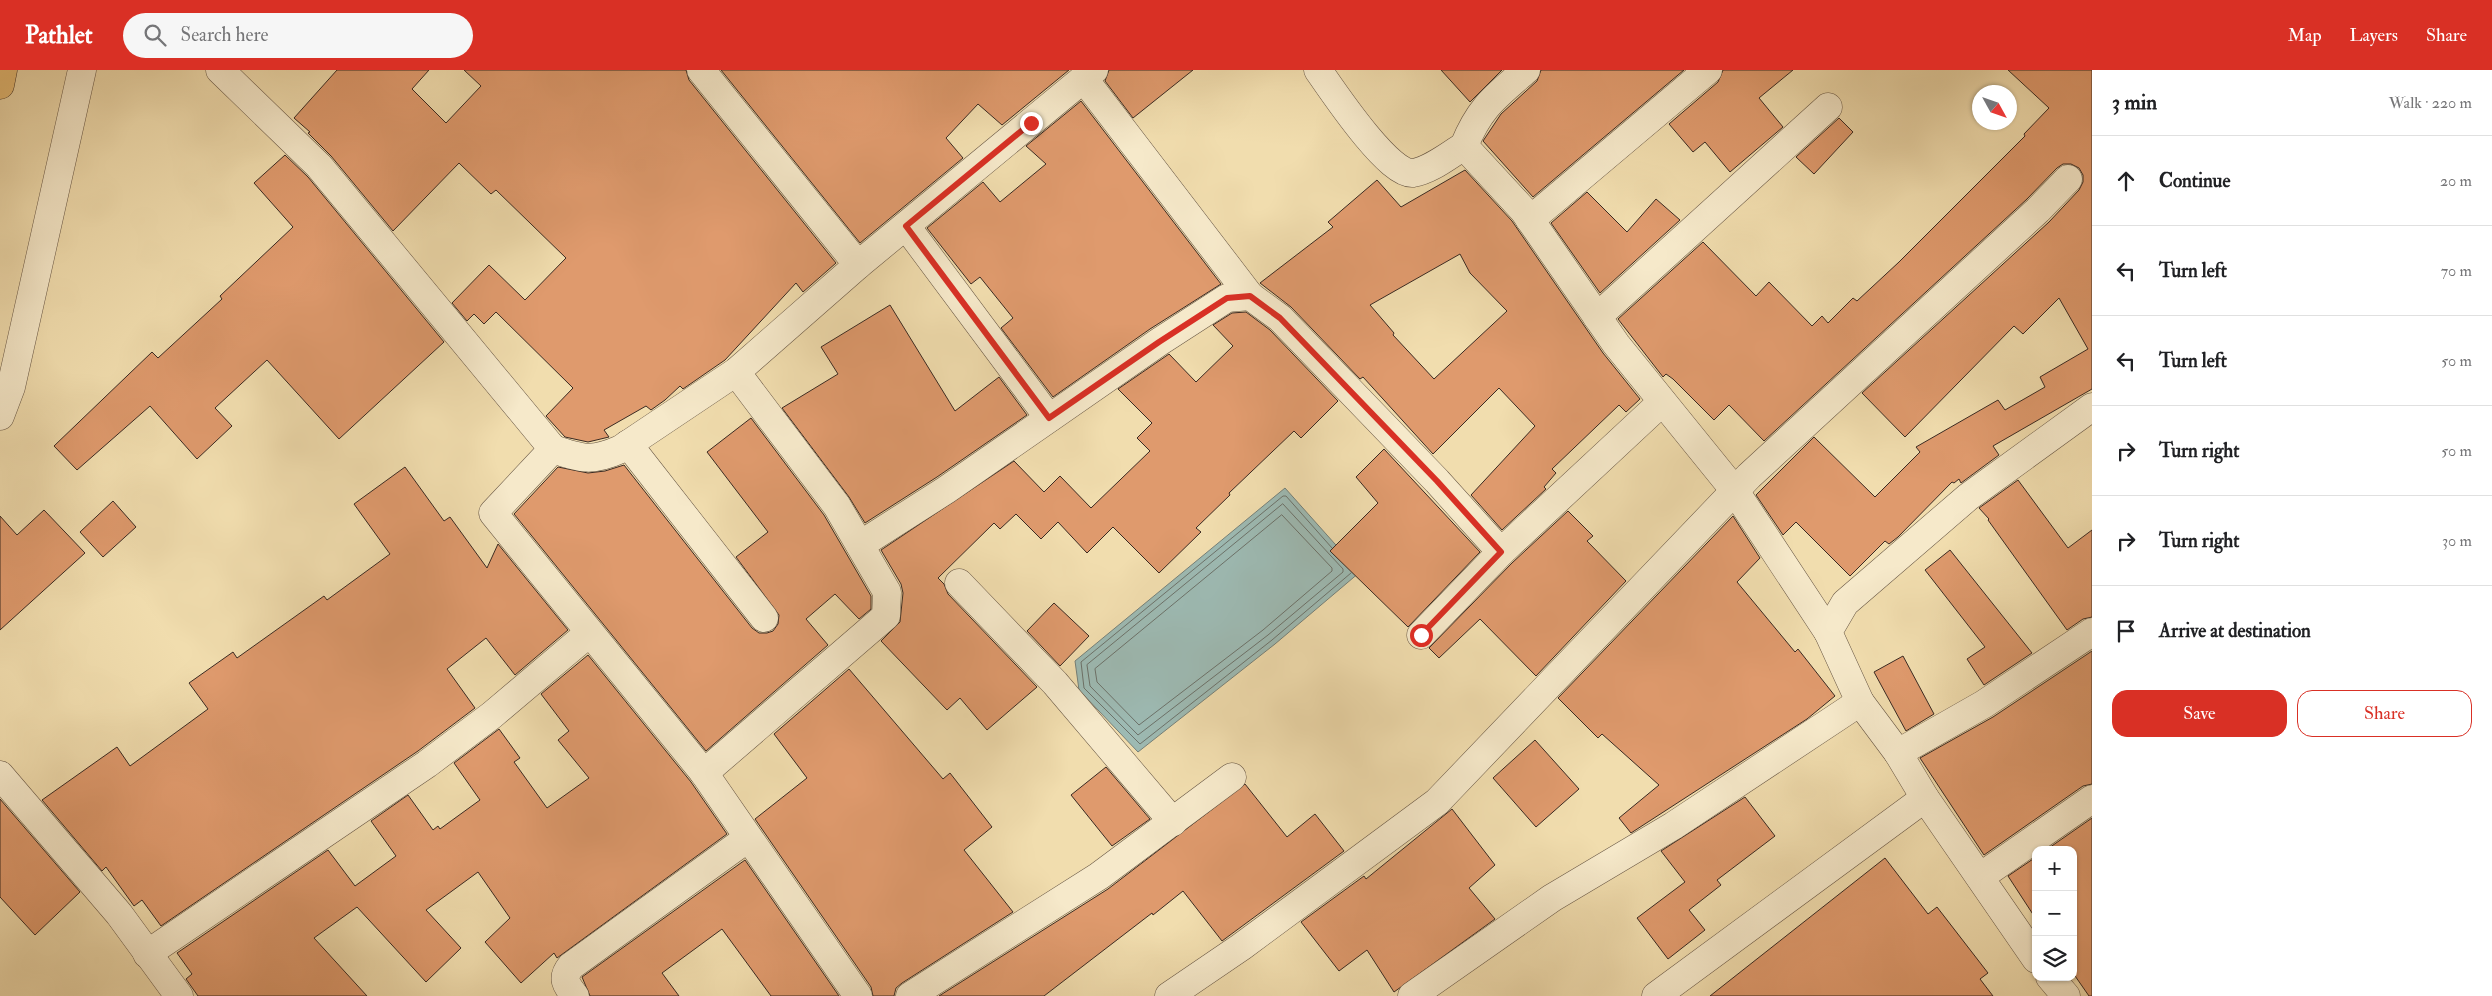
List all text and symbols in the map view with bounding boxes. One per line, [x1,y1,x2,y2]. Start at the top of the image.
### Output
search box [123,13,473,58]
text: Pathlet [25,20,93,51]
icon: search [141,21,169,49]
text: Search here [181,23,268,47]
text: Map [2288,24,2322,47]
text: Layers [2350,24,2398,47]
text: Share [2426,24,2467,47]
north arrow [1972,85,2017,130]
text: 3 min [2112,89,2157,116]
text: Walk · 220 m [2389,93,2472,113]
route end [1020,112,1043,135]
icon: ahead [2112,167,2140,195]
text: Continue [2159,169,2230,193]
text: 20 m [2440,171,2472,191]
icon: left [2112,257,2140,285]
text: Turn left [2159,259,2227,283]
text: 70 m [2441,261,2472,281]
icon: left [2112,347,2140,375]
text: Turn left [2159,349,2227,373]
text: 50 m [2441,351,2472,371]
icon: right [2112,437,2140,465]
text: Turn right [2159,439,2239,463]
text: 50 m [2441,441,2472,461]
icon: right [2112,527,2140,555]
text: Turn right [2159,529,2239,553]
text: 30 m [2442,531,2472,551]
icon: arrive [2112,617,2140,645]
text: Arrive at destination [2159,619,2311,643]
route start [1410,624,1433,647]
button: Save [2112,690,2287,737]
button: Share [2297,690,2472,737]
map controls [2032,846,2077,981]
button: + [2032,846,2077,891]
button: − [2032,891,2077,936]
button: layers [2032,936,2077,981]

